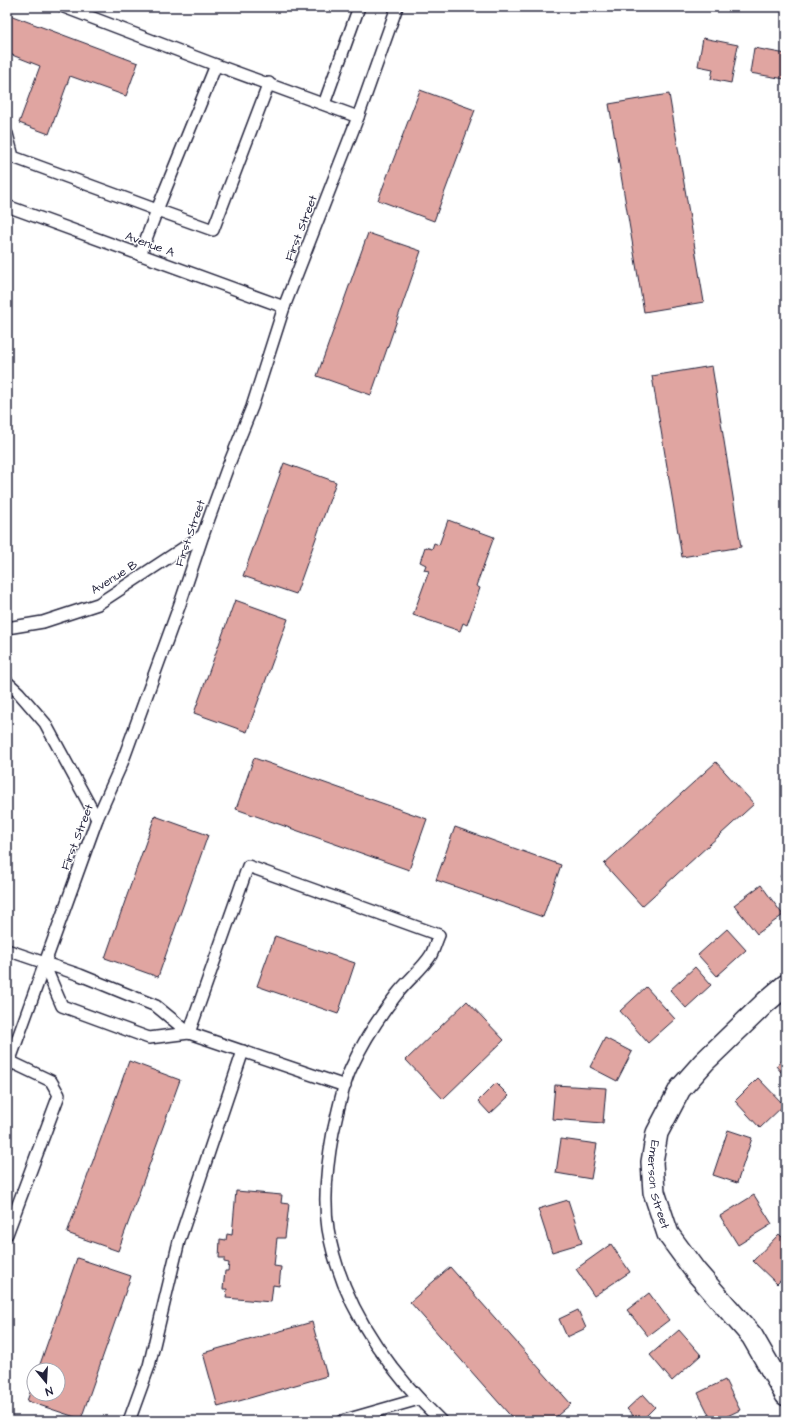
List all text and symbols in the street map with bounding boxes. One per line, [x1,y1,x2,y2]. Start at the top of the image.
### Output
street label: First Street [281,193,322,264]
street label: Avenue A [123,228,177,261]
street label: First Street [171,497,210,569]
street label: Avenue B [88,556,141,598]
street label: First Street [57,802,98,873]
street label: Emerson Street [643,1139,674,1231]
north arrow [26,1362,66,1402]
text: N [43,1383,55,1399]

